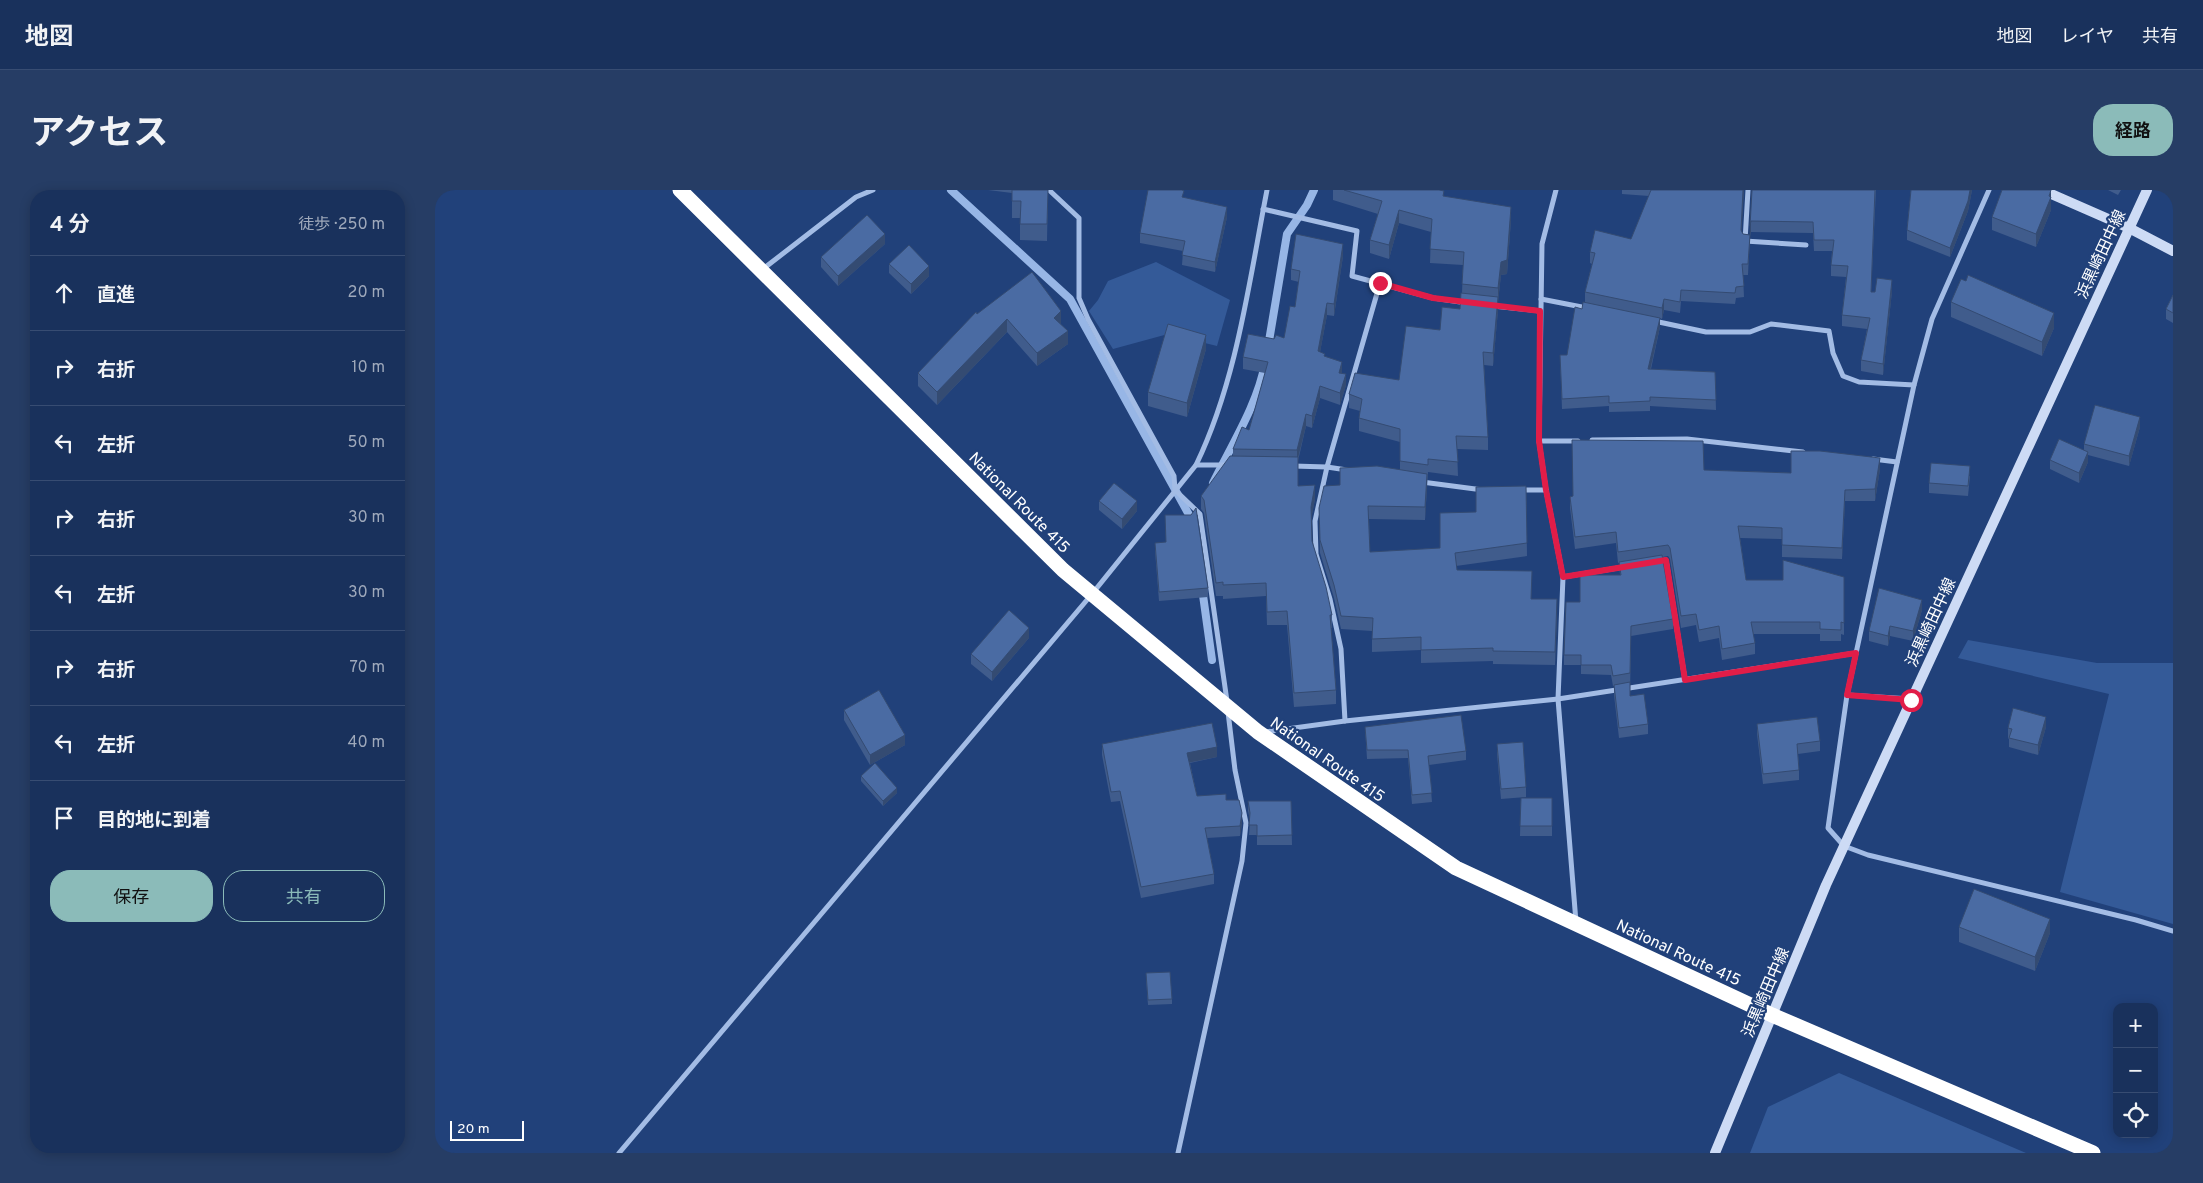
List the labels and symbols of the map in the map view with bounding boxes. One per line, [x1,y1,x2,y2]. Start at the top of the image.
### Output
street label: 浜黒崎田中線 [2072,207,2131,303]
route end [1369,272,1392,295]
street label: National Route 415 [964,448,1074,558]
street label: 浜黒崎田中線 [1902,575,1961,671]
route start [1900,689,1923,712]
street label: National Route 415 [1266,714,1388,808]
street label: National Route 415 [1613,916,1744,991]
street label: 浜黒崎田中線 [1739,945,1795,1041]
scale bar [450,1118,524,1141]

